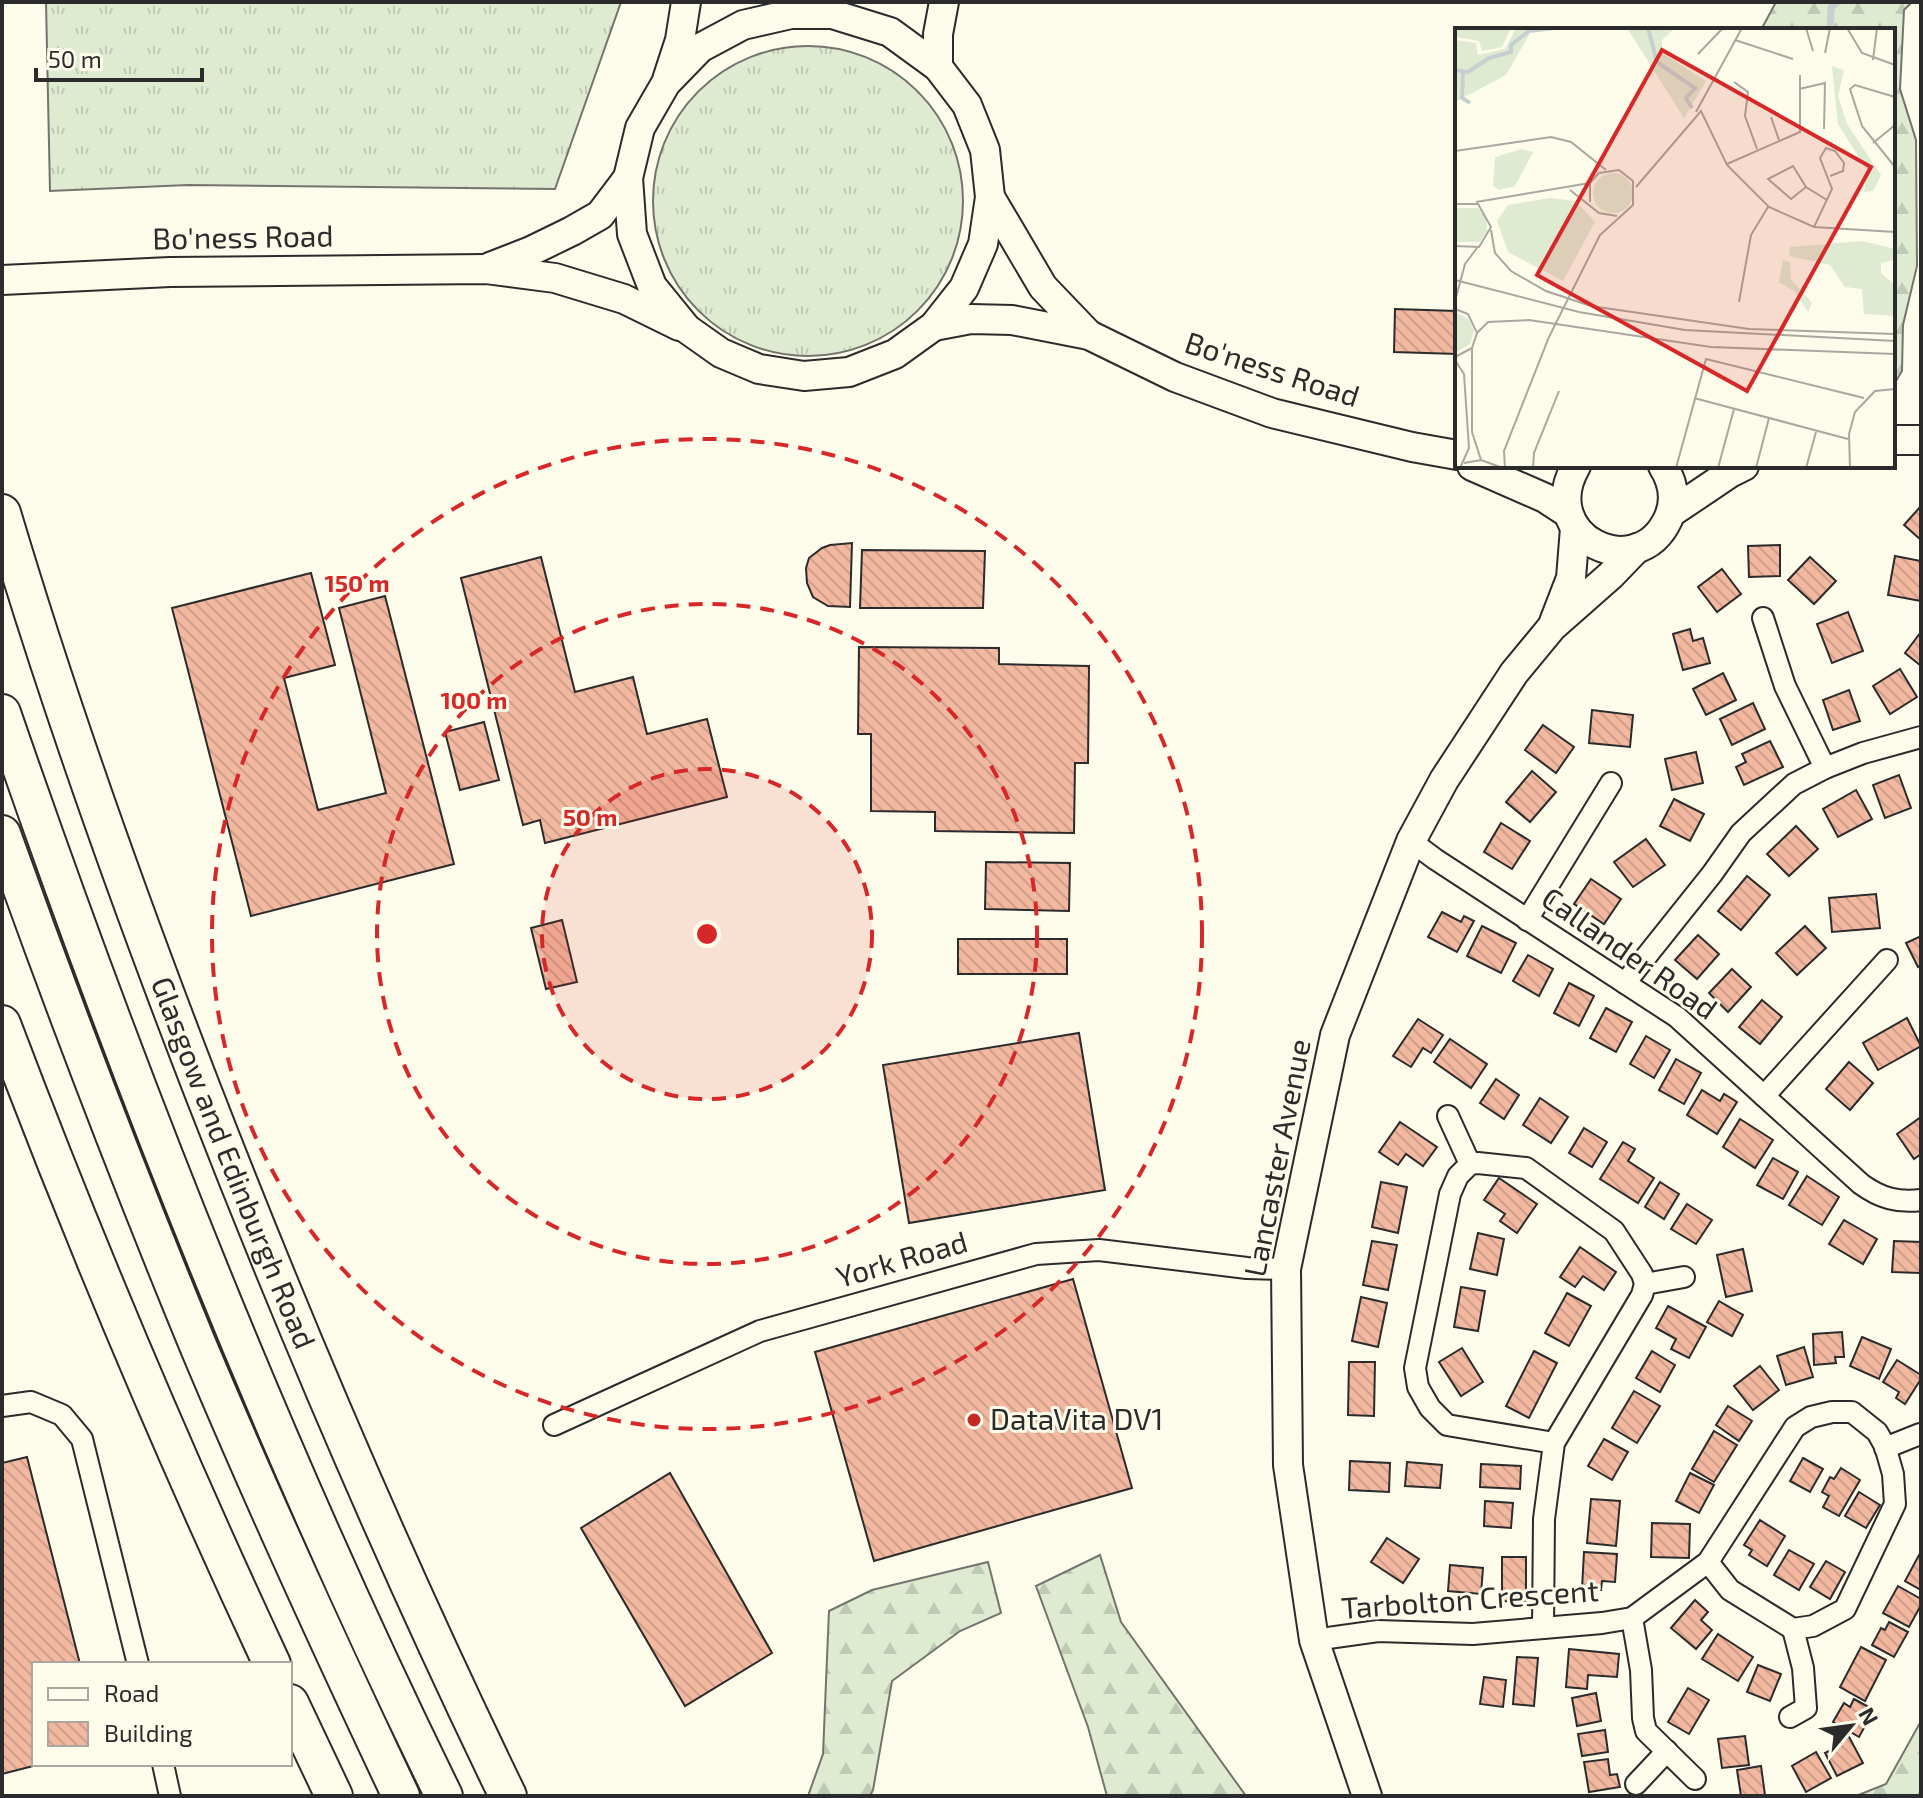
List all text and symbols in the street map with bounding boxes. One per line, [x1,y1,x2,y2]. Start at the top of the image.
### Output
inset map [1455,28,1895,468]
scale bar [36,32,202,82]
text: 50 m [48,44,102,73]
street label: Bo'ness Road [152,216,334,256]
street label: Bo'ness Road [1181,323,1364,413]
text: 150 m [324,568,390,597]
text: 100 m [441,685,507,714]
text: 50 m [563,802,617,831]
street label: Callander Road [1536,879,1725,1026]
centre of rings [693,920,721,948]
street label: Glasgow and Edinburgh Road [145,971,324,1354]
street label: Lancaster Avenue [1235,1036,1317,1279]
street label: York Road [832,1222,971,1294]
place label: DataVita DV1 [990,1400,1164,1436]
marker: DataVita DV1 [965,1411,983,1429]
street label: Tarbolton Crescent [1340,1571,1600,1625]
legend [32,1662,292,1766]
text: Road [104,1678,159,1707]
north arrow [1811,1686,1891,1766]
text: N [1854,1703,1885,1729]
text: Building [104,1718,193,1747]

